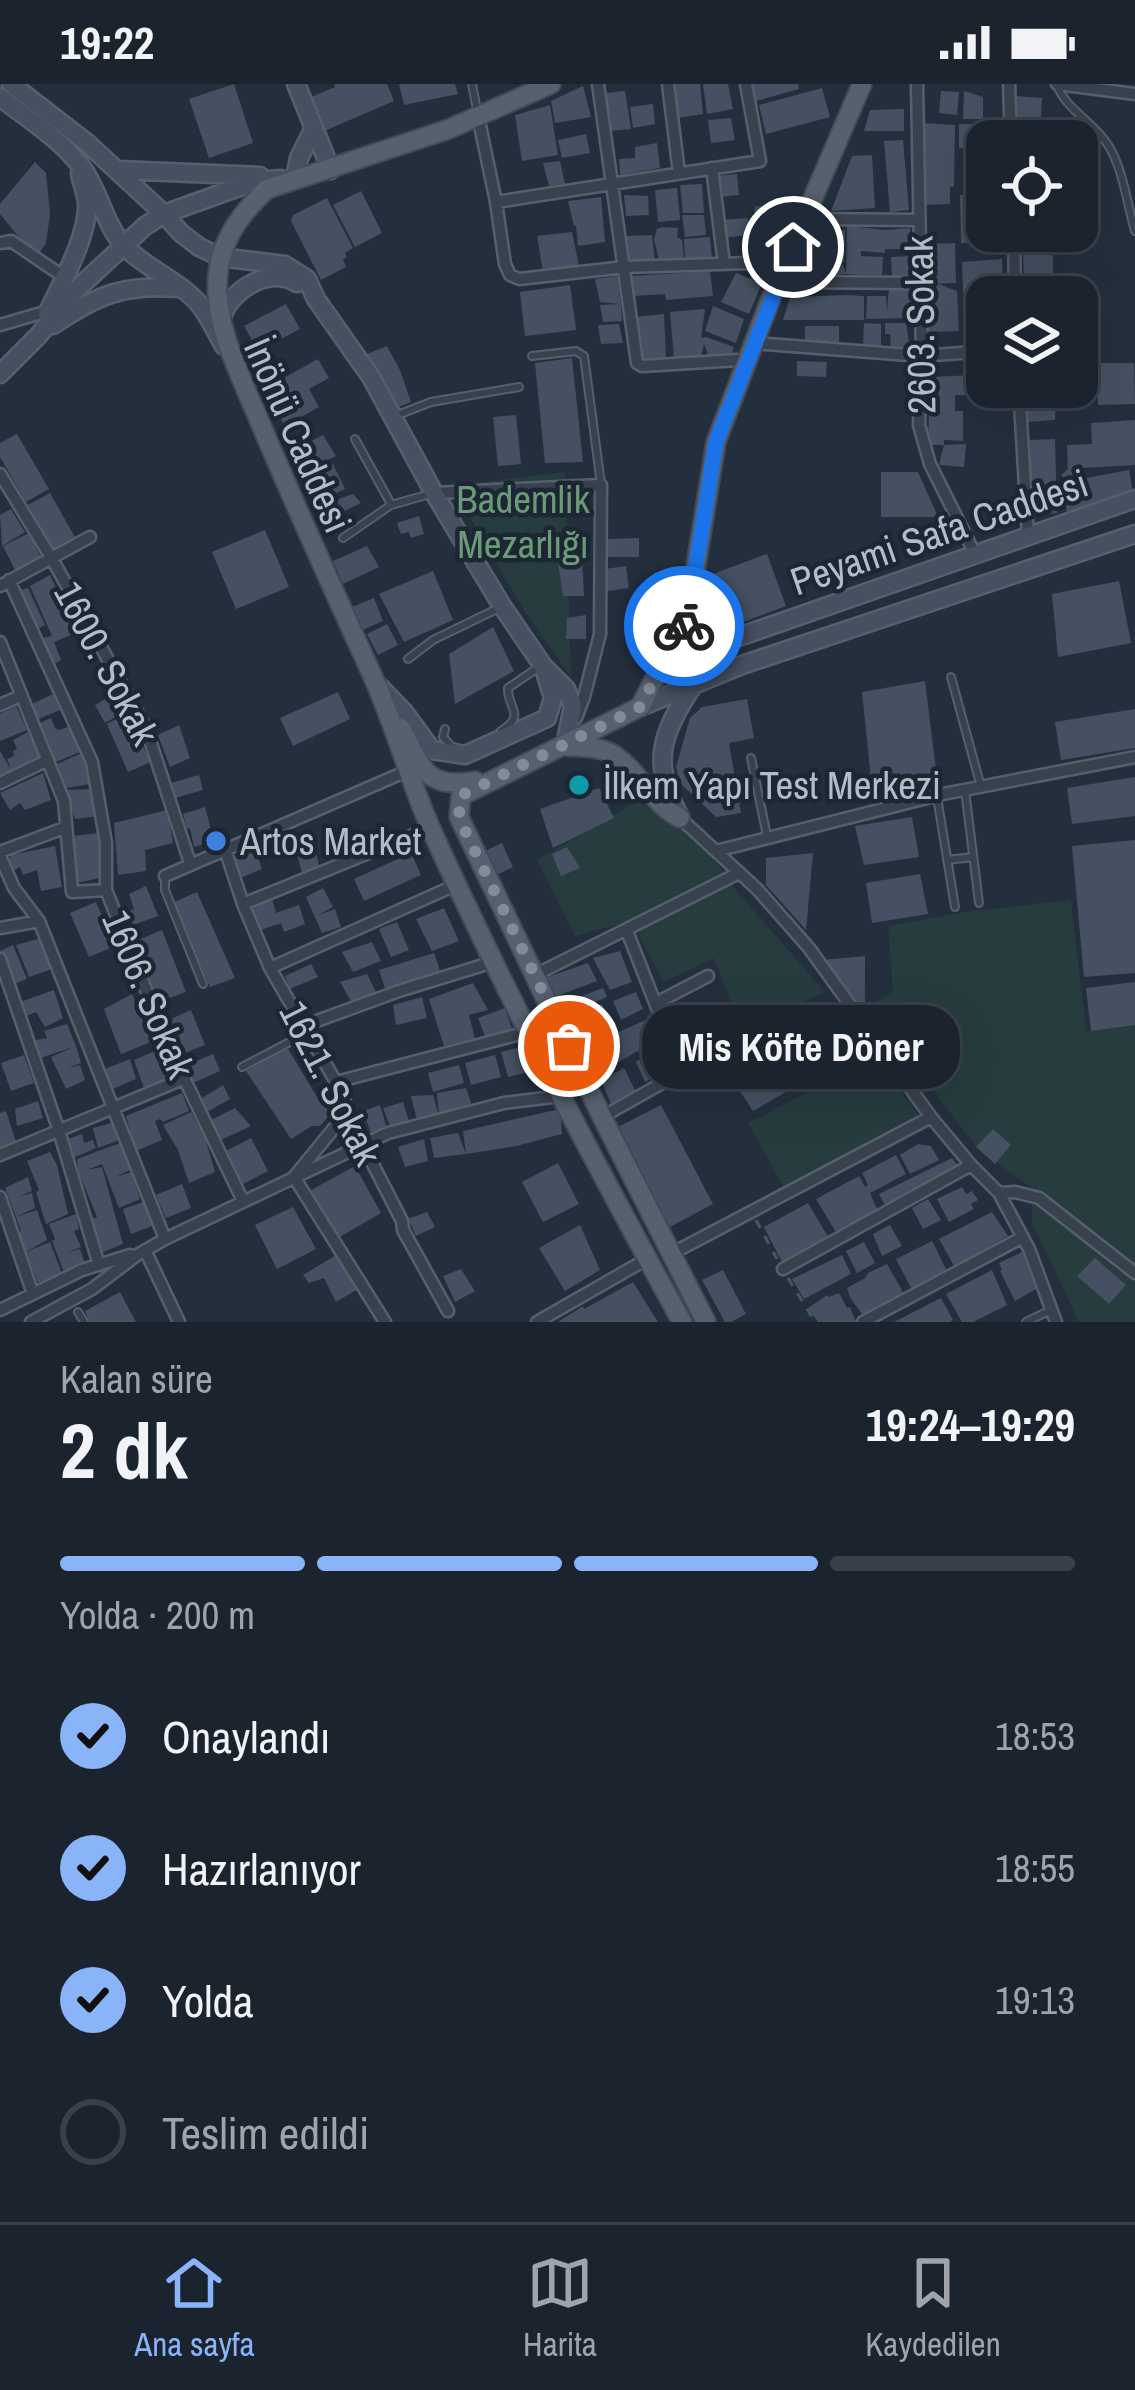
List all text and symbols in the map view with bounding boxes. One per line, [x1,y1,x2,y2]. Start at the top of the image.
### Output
text: 19:22 [60,12,154,73]
map controls [966,120,1098,408]
button: locate [966,120,1098,252]
pin [742,196,844,298]
icon: home [760,214,826,280]
street label: 2603. Sokak [892,235,948,414]
button: layers [966,276,1098,408]
street label: İnönü Caddesi [232,329,364,541]
street label: Peyami Safa Caddesi [783,457,1095,607]
park label: Bademlik Mezarlığı [456,473,591,570]
courier [624,566,744,686]
street label: 1600. Sokak [42,572,172,755]
icon: bike [651,593,717,659]
place label: İlkem Yapı Test Merkezi [603,759,941,811]
marker: İlkem Yapı Test Merkezi [566,772,592,798]
place label: Artos Market [239,815,421,867]
marker: Artos Market [203,828,229,854]
street label: 1606. Sokak [90,902,208,1087]
street label: 1621. Sokak [267,992,395,1175]
pin [518,995,620,1097]
callout: Mis Köfte Döner [641,1004,959,1088]
icon: bag [536,1013,602,1079]
text: Mis Köfte Döner [678,1021,924,1073]
text: Kalan süre [60,1353,213,1405]
text: 19:24–19:29 [866,1394,1075,1455]
text: 2 dk [60,1397,188,1502]
text: Yolda · 200 m [60,1589,255,1641]
icon: check [60,1703,126,1769]
text: Onaylandı [162,1706,330,1767]
text: 18:53 [995,1710,1075,1762]
icon: check [60,1835,126,1901]
text: Hazırlanıyor [162,1838,361,1899]
text: 18:55 [995,1842,1075,1894]
icon: check [60,1967,126,2033]
text: Yolda [162,1970,253,2031]
text: 19:13 [995,1974,1075,2026]
text: Teslim edildi [162,2102,369,2163]
tab: Ana sayfa [134,2250,255,2366]
tab: Harita [523,2250,597,2366]
tab: Kaydedilen [865,2250,1001,2366]

